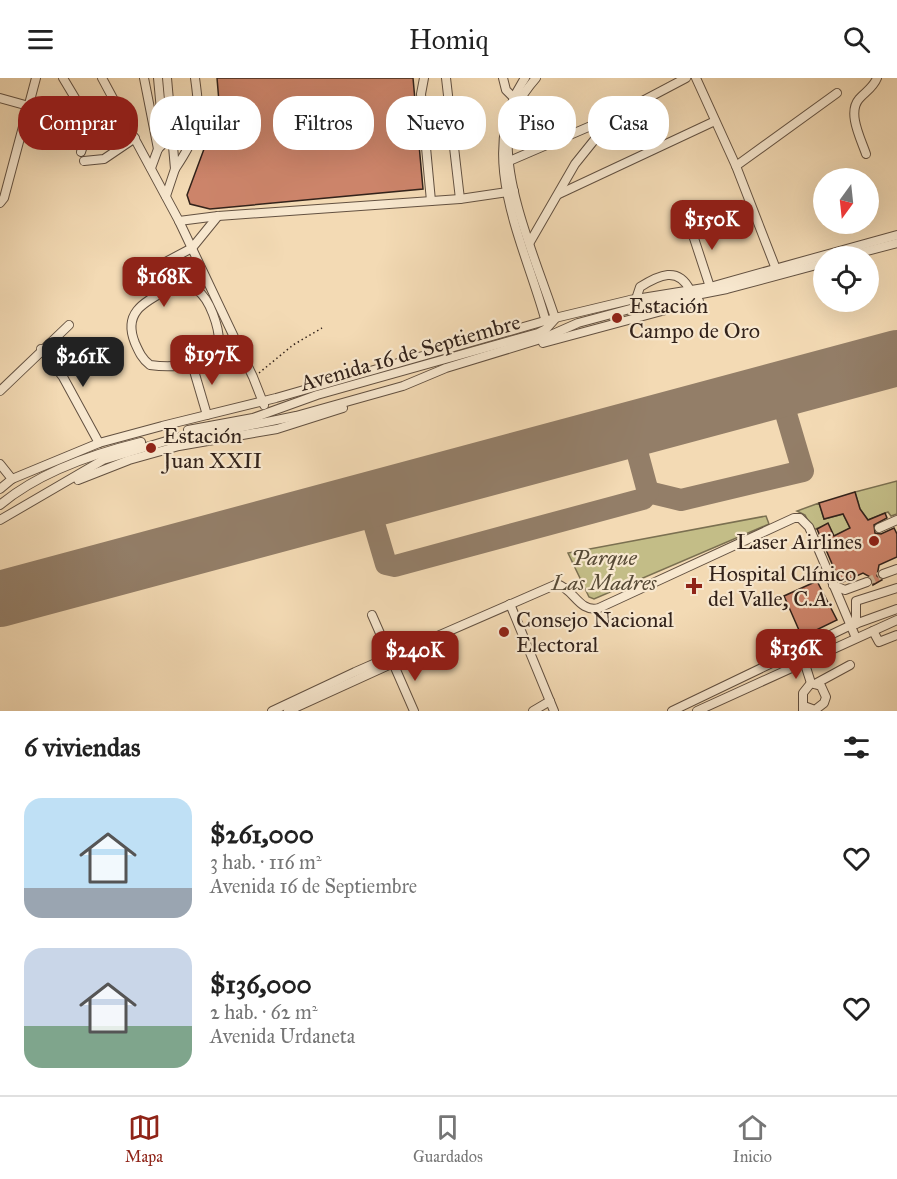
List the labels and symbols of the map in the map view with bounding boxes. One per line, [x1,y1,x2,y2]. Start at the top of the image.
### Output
north arrow [813,168,879,234]
pin: $150K [670,200,754,251]
pin: $168K [122,257,206,308]
place label: Estación Campo de Oro [629,292,760,344]
street label: Avenida 16 de Septiembre [296,308,523,397]
marker: Estación Campo de Oro [610,311,624,325]
pin: $197K [170,335,254,386]
pin: $261K [41,337,125,388]
place label: Estación Juan XXII [161,422,262,474]
marker: Estación Juan XXII [144,441,158,455]
place label: Laser Airlines [736,528,862,555]
marker: Laser Airlines [867,534,881,548]
park label: Parque Las Madres [551,544,657,596]
place label: Hospital Clínico del Valle, C.A. [708,560,856,612]
marker: Hospital Clínico del Valle, C.A. [685,577,703,595]
place label: Consejo Nacional Electoral [516,606,674,658]
marker: Consejo Nacional Electoral [497,625,511,639]
pin: $136K [754,629,838,680]
pin: $240K [373,631,457,682]

